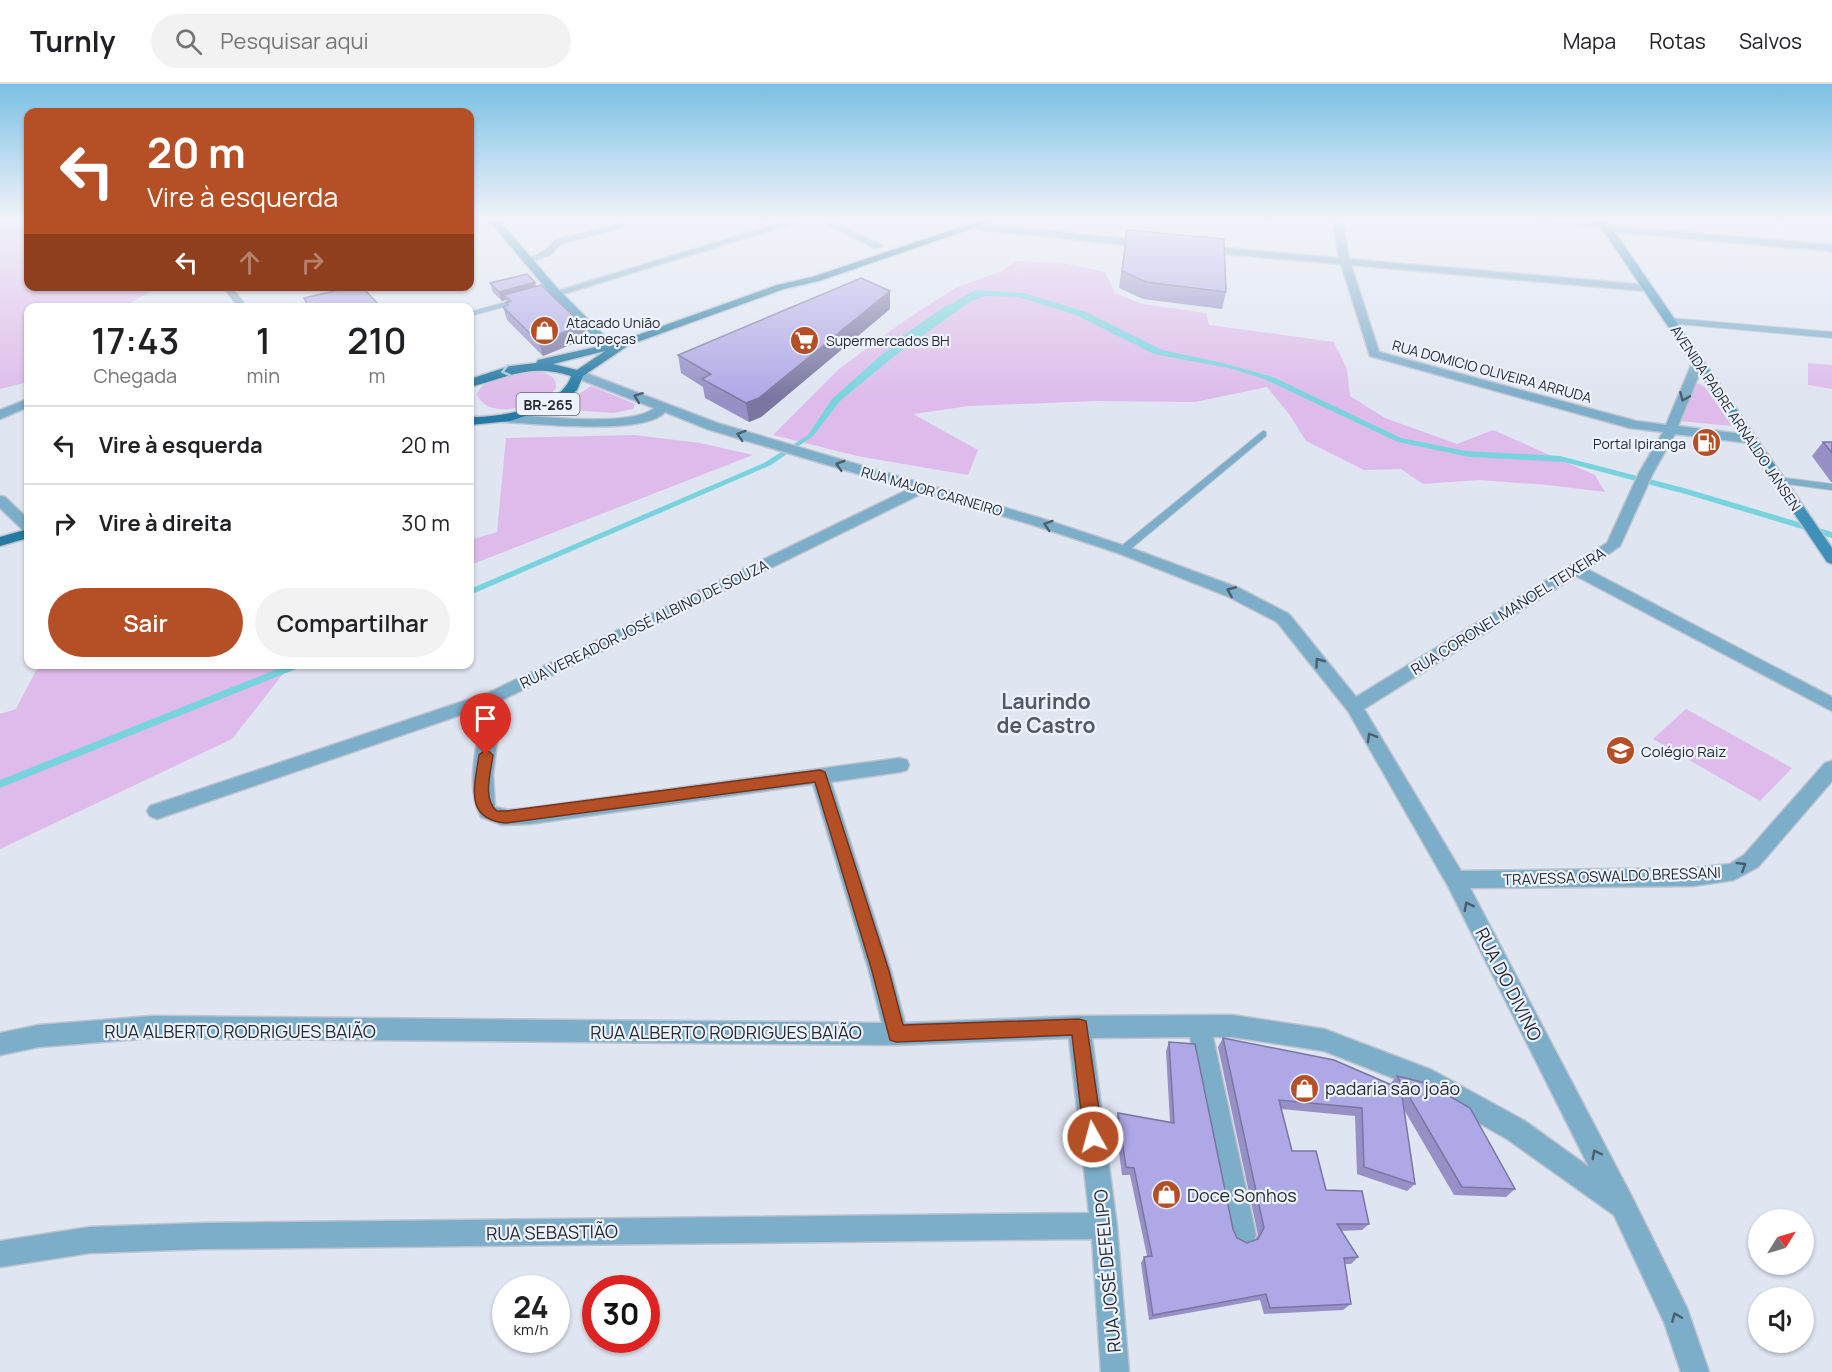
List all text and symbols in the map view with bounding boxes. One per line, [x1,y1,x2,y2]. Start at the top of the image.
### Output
search box [151,14,571,68]
text: Turnly [30,22,115,60]
icon: search [172,25,205,58]
text: Pesquisar aqui [220,26,369,56]
text: Mapa [1563,27,1616,55]
text: Rotas [1649,27,1706,55]
text: Salvos [1739,27,1802,55]
text: 20 m [147,123,246,181]
icon: left [48,132,126,210]
text: Vire à esquerda [147,178,338,215]
icon: left [170,246,203,279]
icon: ahead [233,246,266,279]
icon: right [296,246,329,279]
place label: Atacado União Autopeças [566,313,660,348]
shop icon: Atacado União Autopeças [529,314,561,346]
text: 17:43 [91,316,179,365]
text: 1 [256,316,271,365]
text: 210 [347,316,407,365]
street label: AVENIDA PADRE ARNALDO JANSEN [1667,321,1805,515]
supermarket icon: Supermercados BH [789,324,821,356]
place label: Supermercados BH [826,331,950,350]
street label: RUA DOMICIO OLIVEIRA ARRUDA [1390,335,1594,407]
text: Chegada [93,362,177,389]
text: min [247,362,280,389]
text: m [369,362,386,389]
one-way arrow [501,364,511,377]
one-way arrow [633,391,644,404]
one-way arrow [1679,391,1691,402]
road number: BR-265 [516,393,580,415]
fuel station icon: Portal Ipiranga [1691,427,1723,459]
icon: left [48,429,81,462]
text: Vire à esquerda [99,430,263,460]
text: 20 m [401,430,450,460]
one-way arrow [736,430,747,442]
place label: Portal Ipiranga [1593,434,1686,453]
one-way arrow [835,460,845,473]
street label: RUA MAJOR CARNEIRO [859,462,1005,520]
icon: right [48,507,81,540]
text: Vire à direita [99,508,232,538]
text: 30 m [401,508,450,538]
one-way arrow [1043,520,1054,532]
street label: RUA CORONEL MANOEL TEIXEIRA [1407,542,1610,680]
street label: RUA VEREADOR JOSÉ ALBINO DE SOUZA [516,554,772,694]
one-way arrow [1226,586,1237,598]
button: Sair [48,588,243,657]
button: Compartilhar [255,588,450,657]
one-way arrow [1316,657,1327,668]
district label: Laurindo de Castro [996,687,1096,739]
pin [460,693,511,755]
icon: arrive [469,702,502,735]
one-way arrow [1367,733,1379,743]
school or university icon: Colégio Raiz [1604,735,1636,767]
place label: Colégio Raiz [1641,741,1726,762]
street label: TRAVESSA OSWALDO BRESSANI [1503,862,1721,890]
one-way arrow [1736,863,1747,874]
one-way arrow [1464,901,1476,912]
street label: RUA DO DIVINO [1470,923,1548,1045]
street label: RUA ALBERTO RODRIGUES BAIÃO [104,1019,376,1043]
street label: RUA ALBERTO RODRIGUES BAIÃO [590,1020,862,1044]
shop icon: padaria são joão [1288,1072,1320,1104]
place label: padaria são joão [1325,1076,1460,1100]
position arrow [1061,1105,1125,1169]
one-way arrow [1592,1149,1603,1160]
shop icon: Doce Sonhos [1150,1179,1182,1211]
place label: Doce Sonhos [1187,1183,1297,1207]
street label: RUA JOSÉ DEFELIPO [1088,1188,1126,1354]
north arrow [1748,1209,1814,1275]
map controls [1748,1209,1814,1353]
street label: RUA SEBASTIÃO [486,1219,618,1245]
speed limit sign: 30 [582,1275,660,1353]
text: 24 [513,1286,549,1327]
button: sound [1748,1287,1814,1353]
one-way arrow [1671,1312,1683,1323]
text: km/h [514,1319,548,1340]

